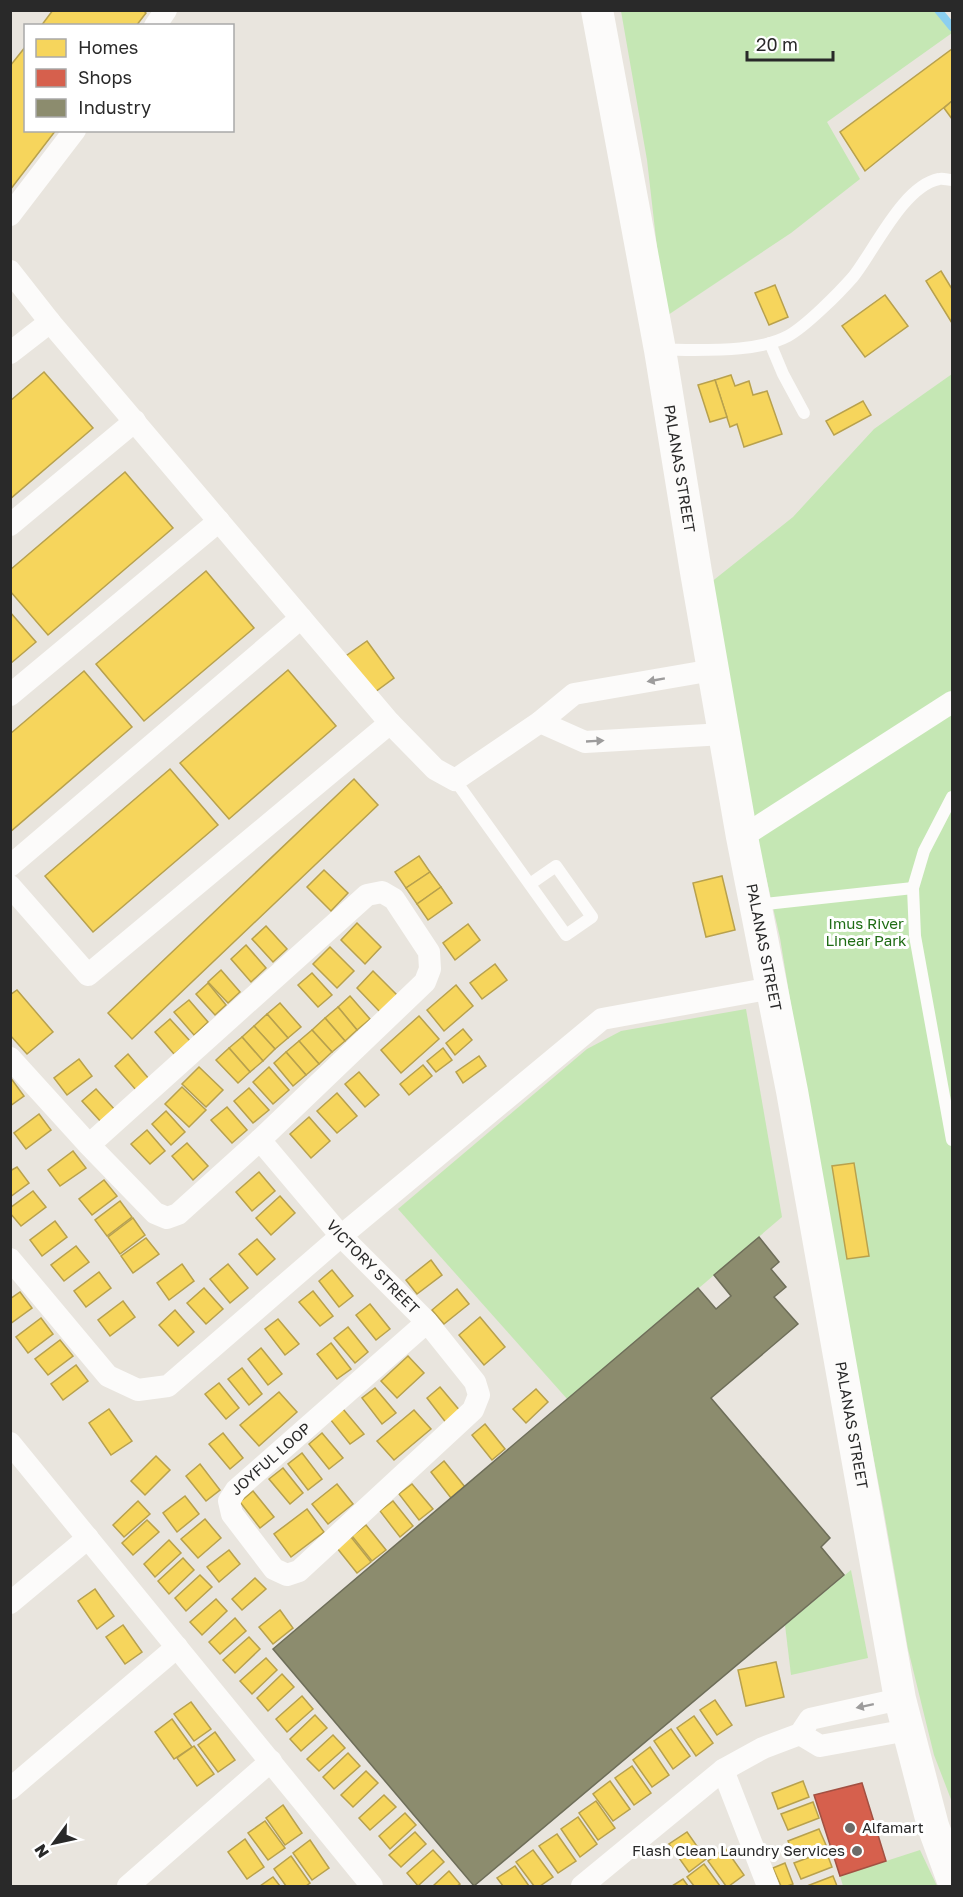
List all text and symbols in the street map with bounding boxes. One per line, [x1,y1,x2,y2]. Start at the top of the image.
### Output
legend [24,24,234,132]
scale bar [747,24,832,62]
text: 20 m [756,33,798,55]
text: Homes [78,36,138,58]
text: Shops [78,66,132,88]
text: Industry [78,96,151,118]
street label: PALANAS STREET [661,403,699,534]
one-way arrow [646,676,665,685]
one-way arrow [585,737,604,746]
street label: PALANAS STREET [743,882,786,1012]
park label: Imus River Linear Park [825,914,907,949]
street label: VICTORY STREET [323,1216,424,1317]
street label: PALANAS STREET [832,1360,873,1490]
street label: JOYFUL LOOP [227,1418,314,1499]
one-way arrow [855,1702,874,1711]
north arrow [24,1813,84,1873]
place label: Alfamart [862,1818,924,1836]
marker: Alfamart [843,1821,857,1835]
text: N [30,1841,53,1862]
place label: Flash Clean Laundry Services [632,1841,845,1859]
marker: Flash Clean Laundry Services [850,1844,864,1858]

